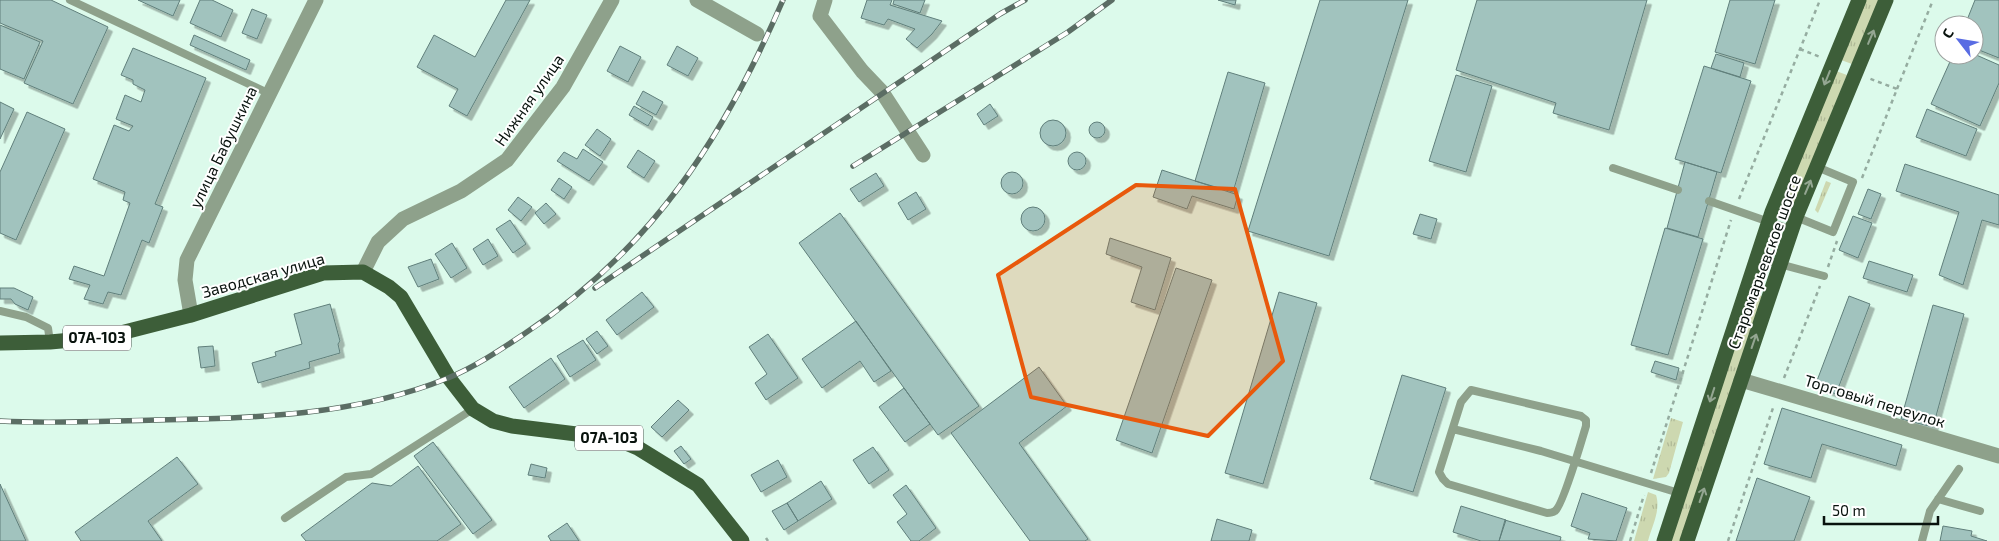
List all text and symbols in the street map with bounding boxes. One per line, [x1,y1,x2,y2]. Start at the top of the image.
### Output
north arrow [1934,15,1984,65]
text: С [1938,25,1957,41]
one-way arrow [1866,30,1876,45]
street label: Нижняя улица [490,50,568,150]
one-way arrow [1822,69,1831,85]
street label: улица Бабушкина [185,83,261,211]
street label: Старомарьевское шоссе [1723,172,1804,352]
one-way arrow [1805,180,1814,195]
street label: Заводская улица [199,248,327,302]
road number: 07А-103 [63,326,131,350]
one-way arrow [1750,333,1759,349]
street label: Торговый переулок [1802,370,1948,432]
one-way arrow [1706,386,1716,402]
road number: 07А-103 [575,426,643,450]
one-way arrow [1698,487,1707,503]
scale bar [1824,494,1938,526]
text: 50 m [1832,501,1866,519]

